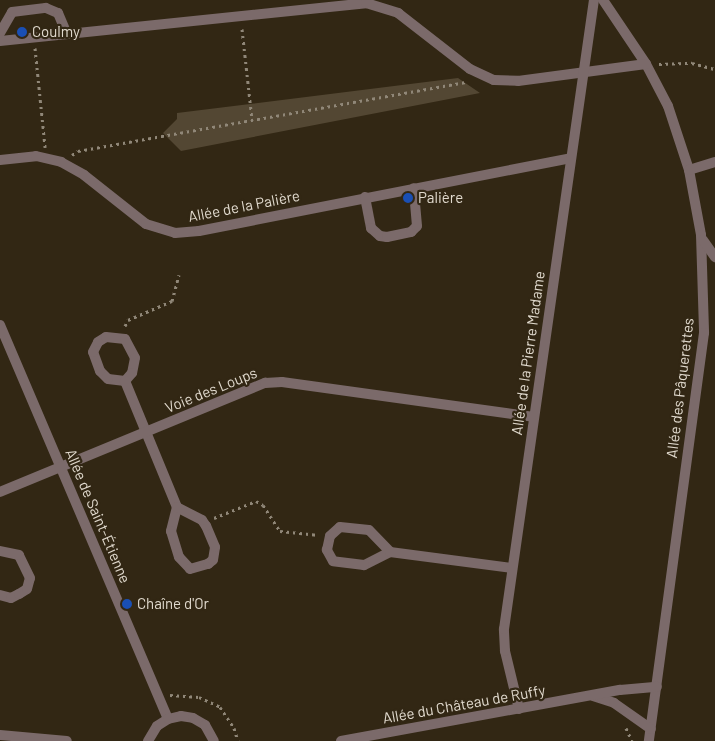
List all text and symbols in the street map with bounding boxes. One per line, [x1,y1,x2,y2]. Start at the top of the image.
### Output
place label: Coulmy [32,23,80,41]
marker: Coulmy [16,26,28,38]
street label: Allée de la Palière [187,186,301,226]
place label: Palière [418,189,463,207]
marker: Palière [402,192,414,204]
street label: Allée de la Pierre Madame [508,270,548,436]
street label: Allée des Pâquerettes [662,317,698,459]
street label: Voie des Loups [162,363,260,417]
street label: Allée de Saint-Étienne [62,446,134,586]
place label: Chaîne d'Or [137,595,209,613]
marker: Chaîne d'Or [121,598,133,610]
street label: Allée du Château de Ruffy [381,681,547,727]

